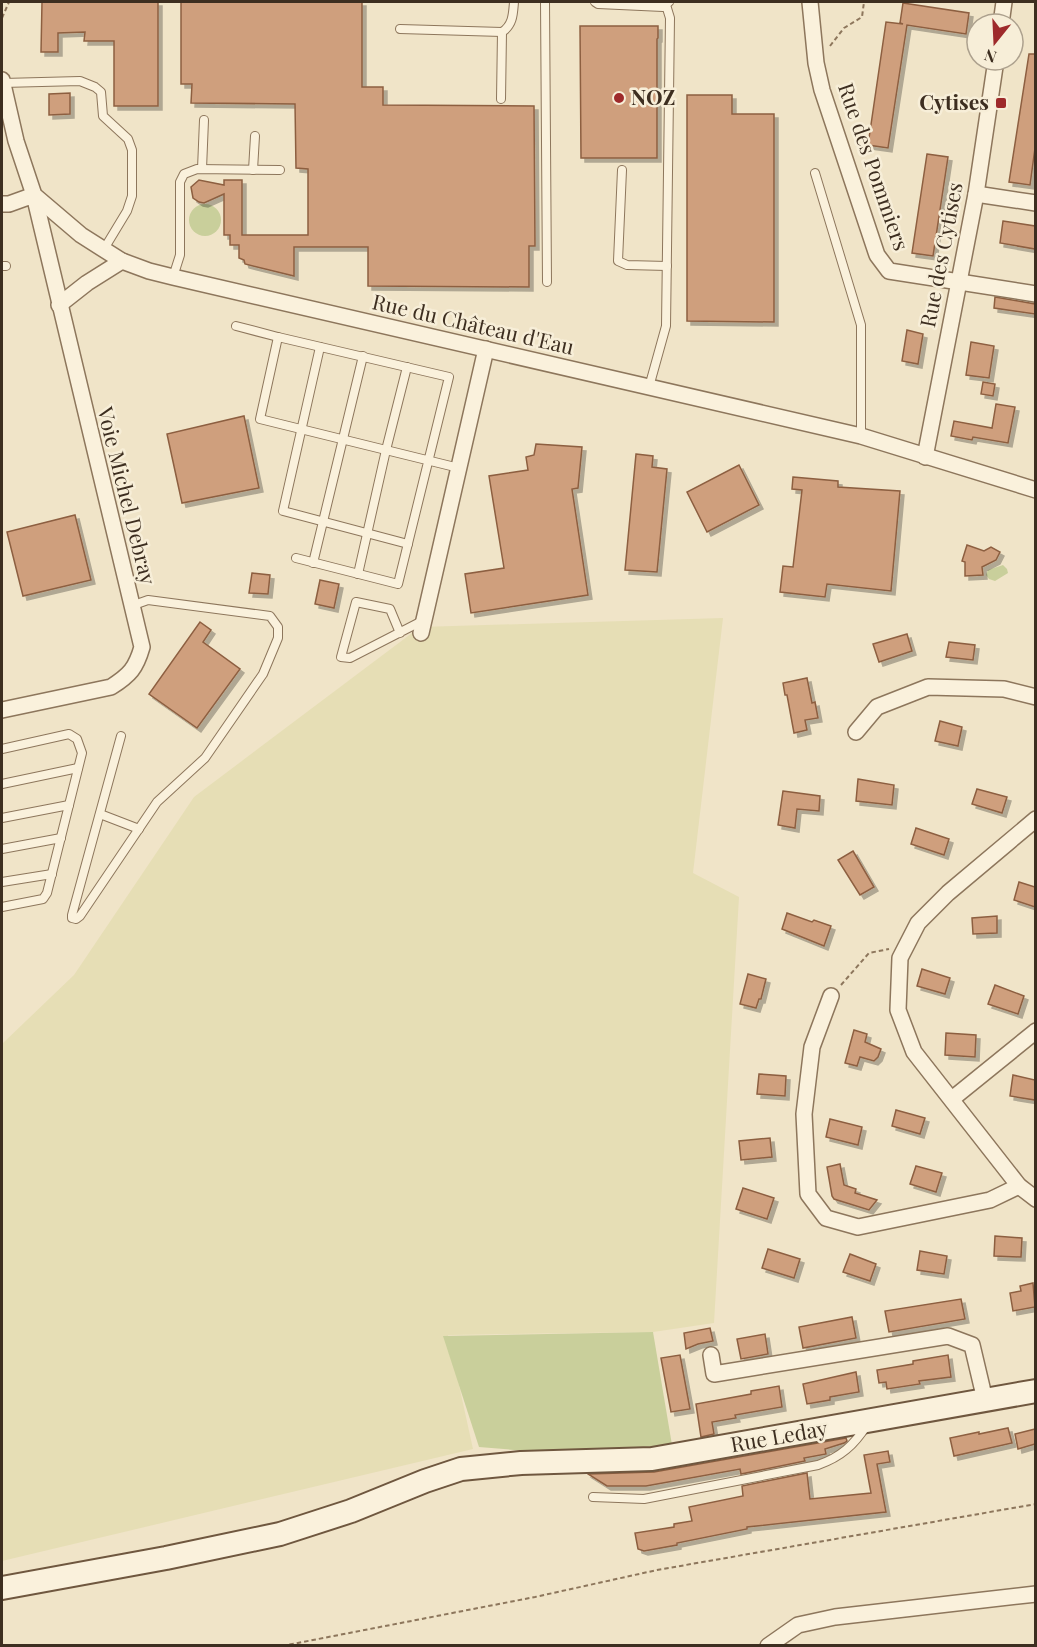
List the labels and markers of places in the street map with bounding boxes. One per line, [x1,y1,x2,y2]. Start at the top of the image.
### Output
place label: NOZ [631,82,675,110]
place label: Cytises [919,87,989,115]
marker: NOZ [612,91,626,105]
marker: Cytises [994,96,1008,110]

